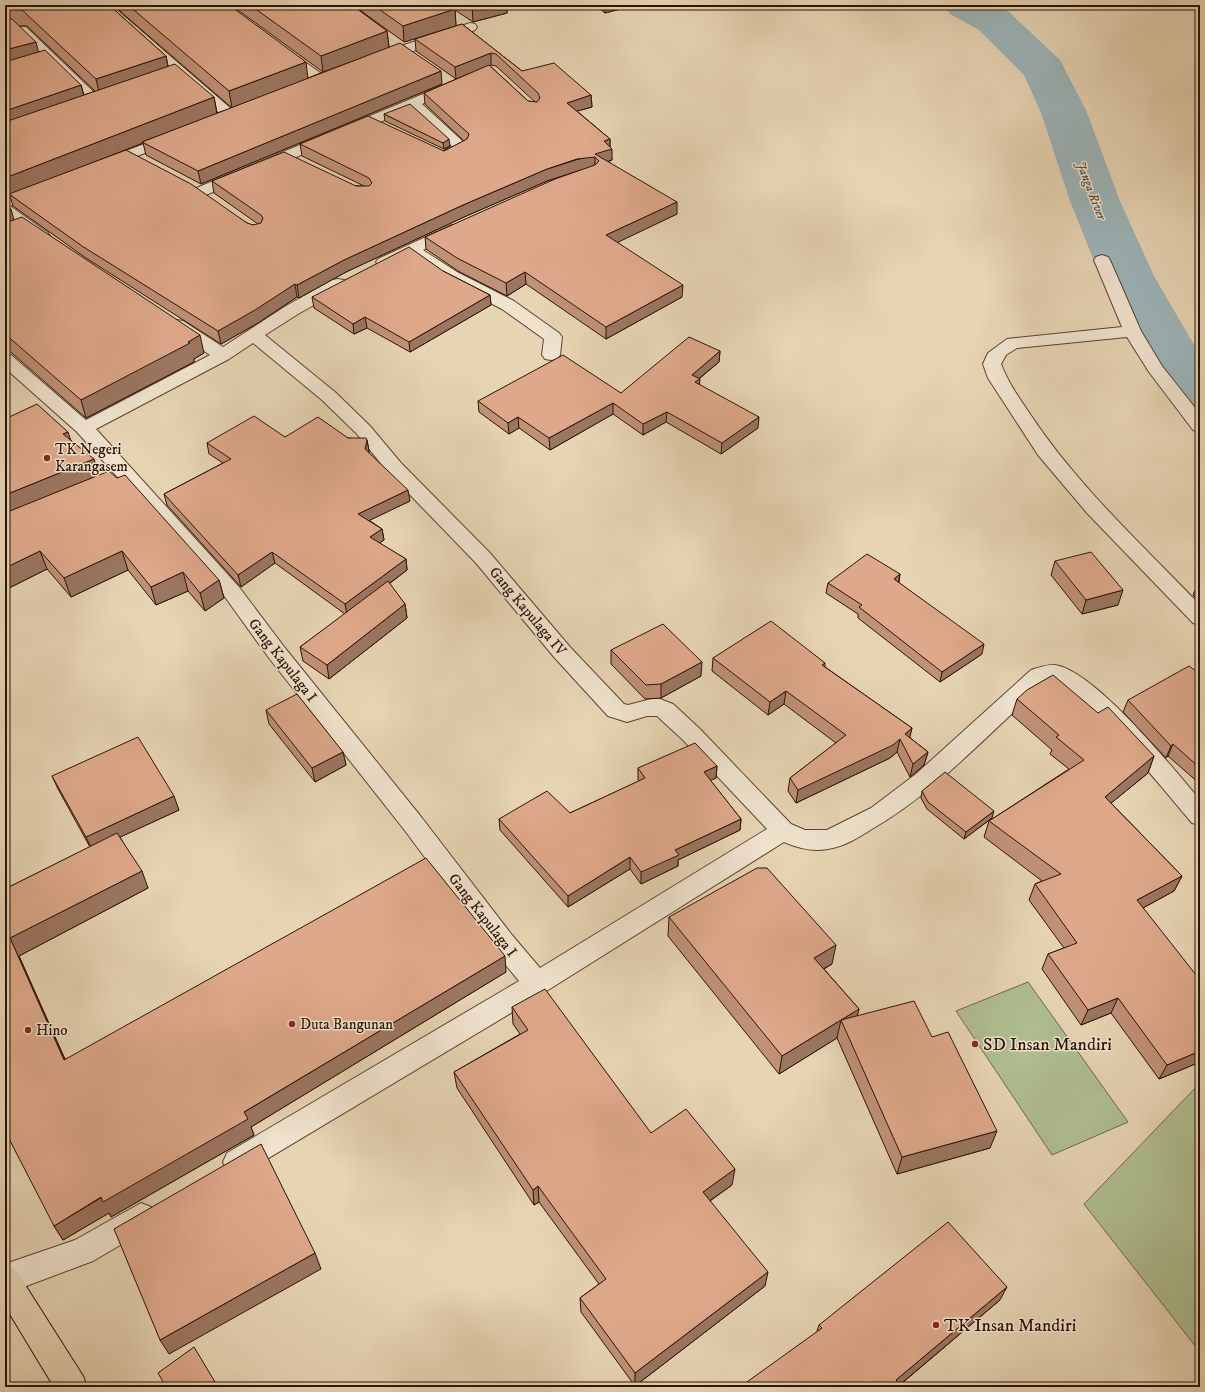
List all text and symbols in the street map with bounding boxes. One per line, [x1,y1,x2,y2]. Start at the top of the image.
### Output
water label: Janga River [1073,159,1110,223]
place label: TK Negeri Karangasem [55,440,128,476]
marker: TK Negeri Karangasem [42,453,52,463]
street label: Gang Kapulaga IV [485,563,571,660]
street label: Gang Kapulaga I [244,615,321,706]
street label: Gang Kapulaga I [444,870,521,961]
place label: Duta Bangunan [300,1015,393,1034]
marker: Duta Bangunan [287,1019,297,1029]
place label: Hino [36,1021,68,1040]
marker: Hino [23,1025,33,1035]
place label: SD Insan Mandiri [983,1034,1112,1056]
marker: SD Insan Mandiri [970,1039,980,1049]
place label: TK Insan Mandiri [944,1315,1076,1337]
marker: TK Insan Mandiri [931,1320,941,1330]

